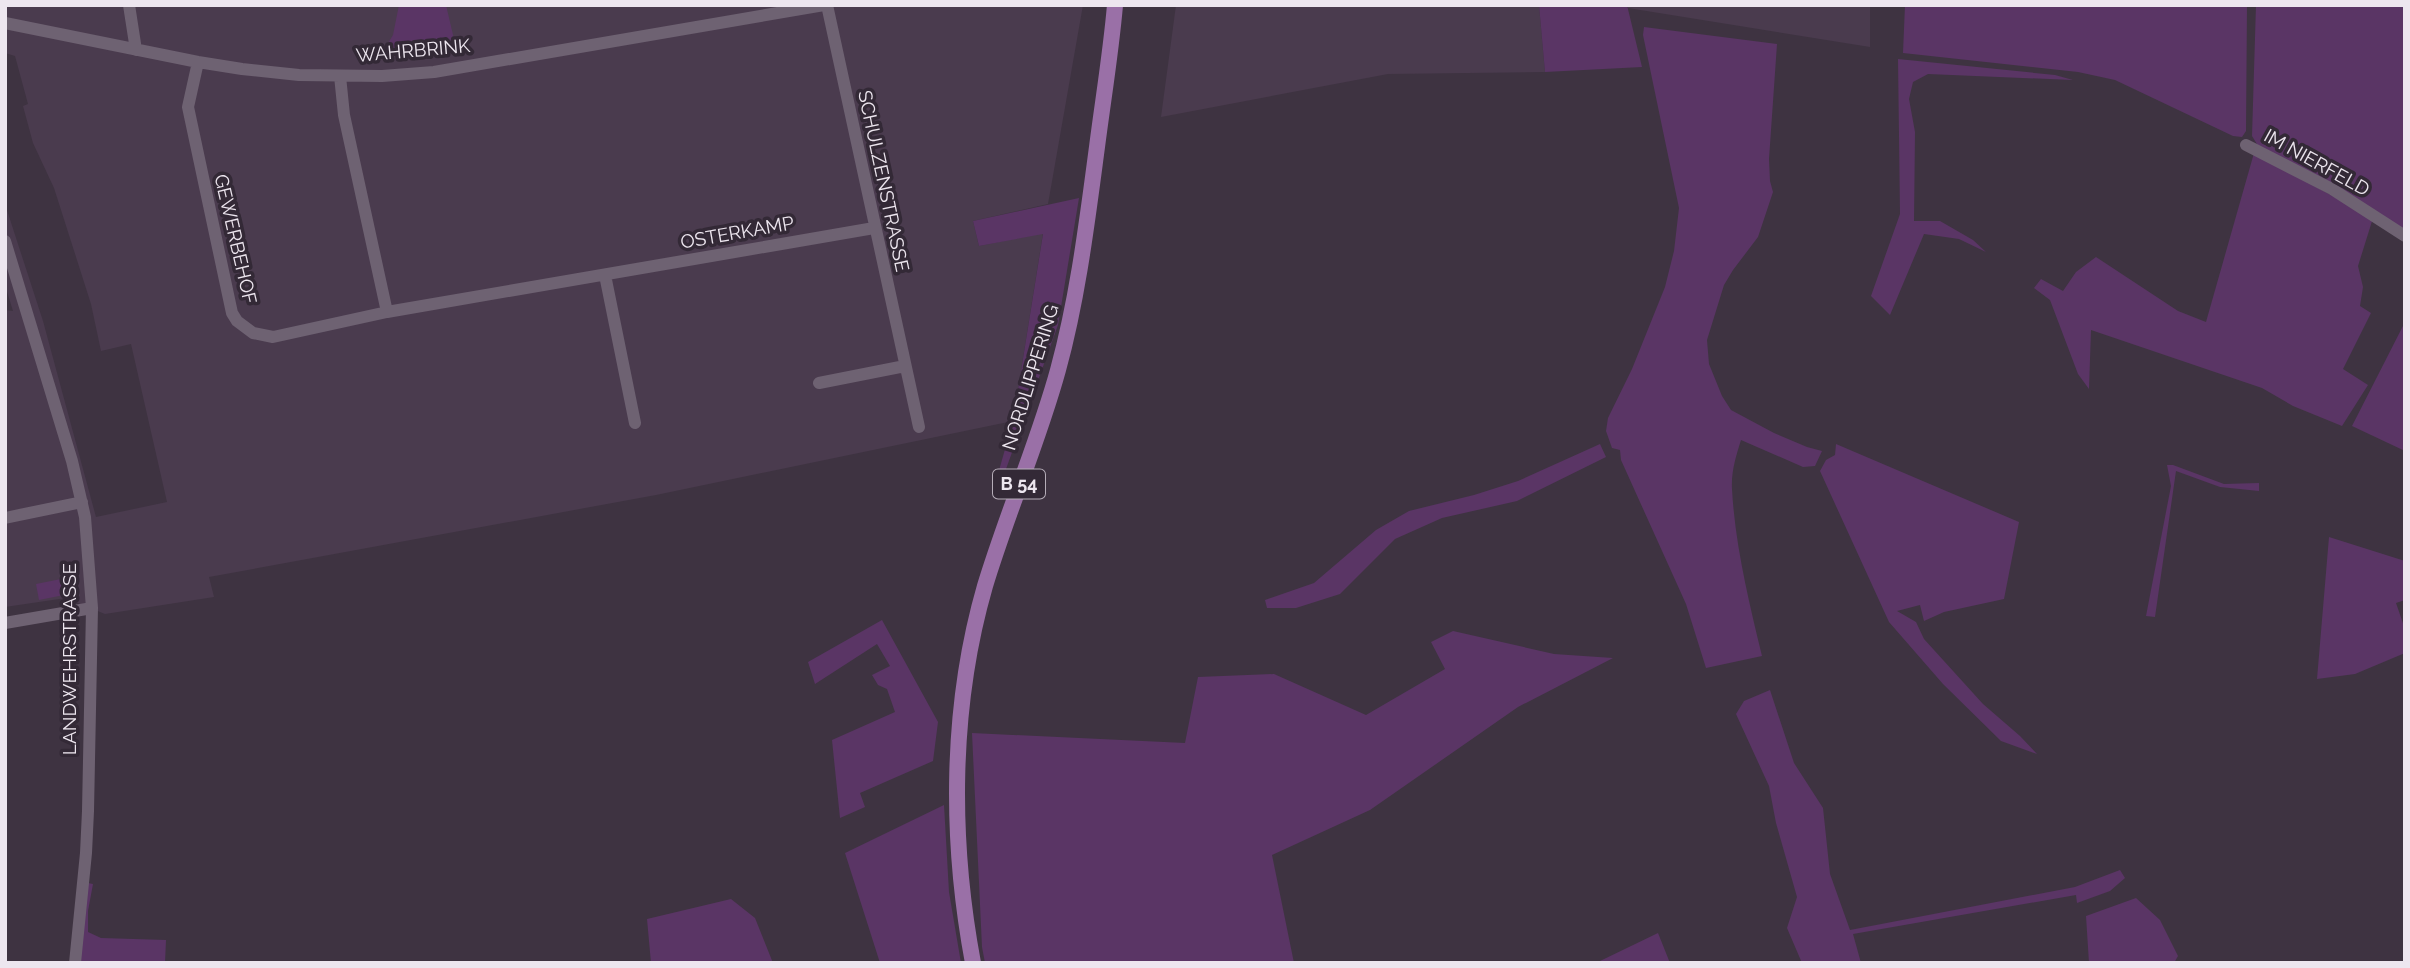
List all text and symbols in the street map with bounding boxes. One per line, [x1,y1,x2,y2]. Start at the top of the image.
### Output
street label: WAHRBRINK [355,34,472,66]
street label: SCHULZENSTRASSE [854,88,914,274]
street label: IM NIERFELD [2260,124,2374,200]
street label: GEWERBEHOF [210,172,262,306]
street label: OSTERKAMP [679,211,796,253]
street label: NORDLIPPERING [997,301,1063,453]
road number: B 54 [993,470,1045,498]
street label: LANDWEHRSTRASSE [58,563,80,755]

